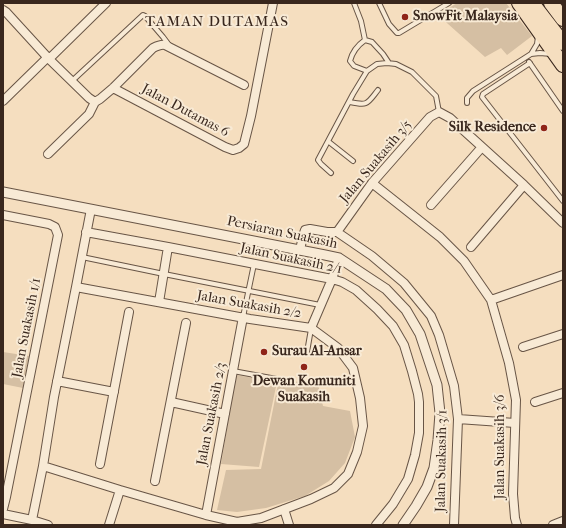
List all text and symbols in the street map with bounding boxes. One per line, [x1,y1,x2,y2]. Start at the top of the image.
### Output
place label: SnowFit Malaysia [413,9,517,25]
marker: SnowFit Malaysia [400,12,410,22]
district label: TAMAN DUTAMAS [145,13,289,31]
street label: Jalan Dutamas 6 [138,81,232,141]
street label: Jalan Suakasih 3/5 [336,117,416,207]
place label: Silk Residence [449,120,536,136]
marker: Silk Residence [539,123,549,133]
street label: Persiaran Suakasih [225,213,339,253]
street label: Jalan Suakasih 2/1 [238,240,344,278]
street label: Jalan Suakasih 1/1 [9,276,45,380]
street label: Jalan Suakasih 2/2 [195,288,303,322]
place label: Surau Al-Ansar [272,344,362,360]
marker: Surau Al-Ansar [259,347,269,357]
street label: Jalan Suakasih 2/3 [194,361,230,467]
marker: Dewan Komuniti Suakasih [299,362,309,372]
place label: Dewan Komuniti Suakasih [252,374,356,406]
street label: Jalan Suakasih 3/6 [493,394,509,500]
street label: Jalan Suakasih 3/1 [433,410,451,512]

